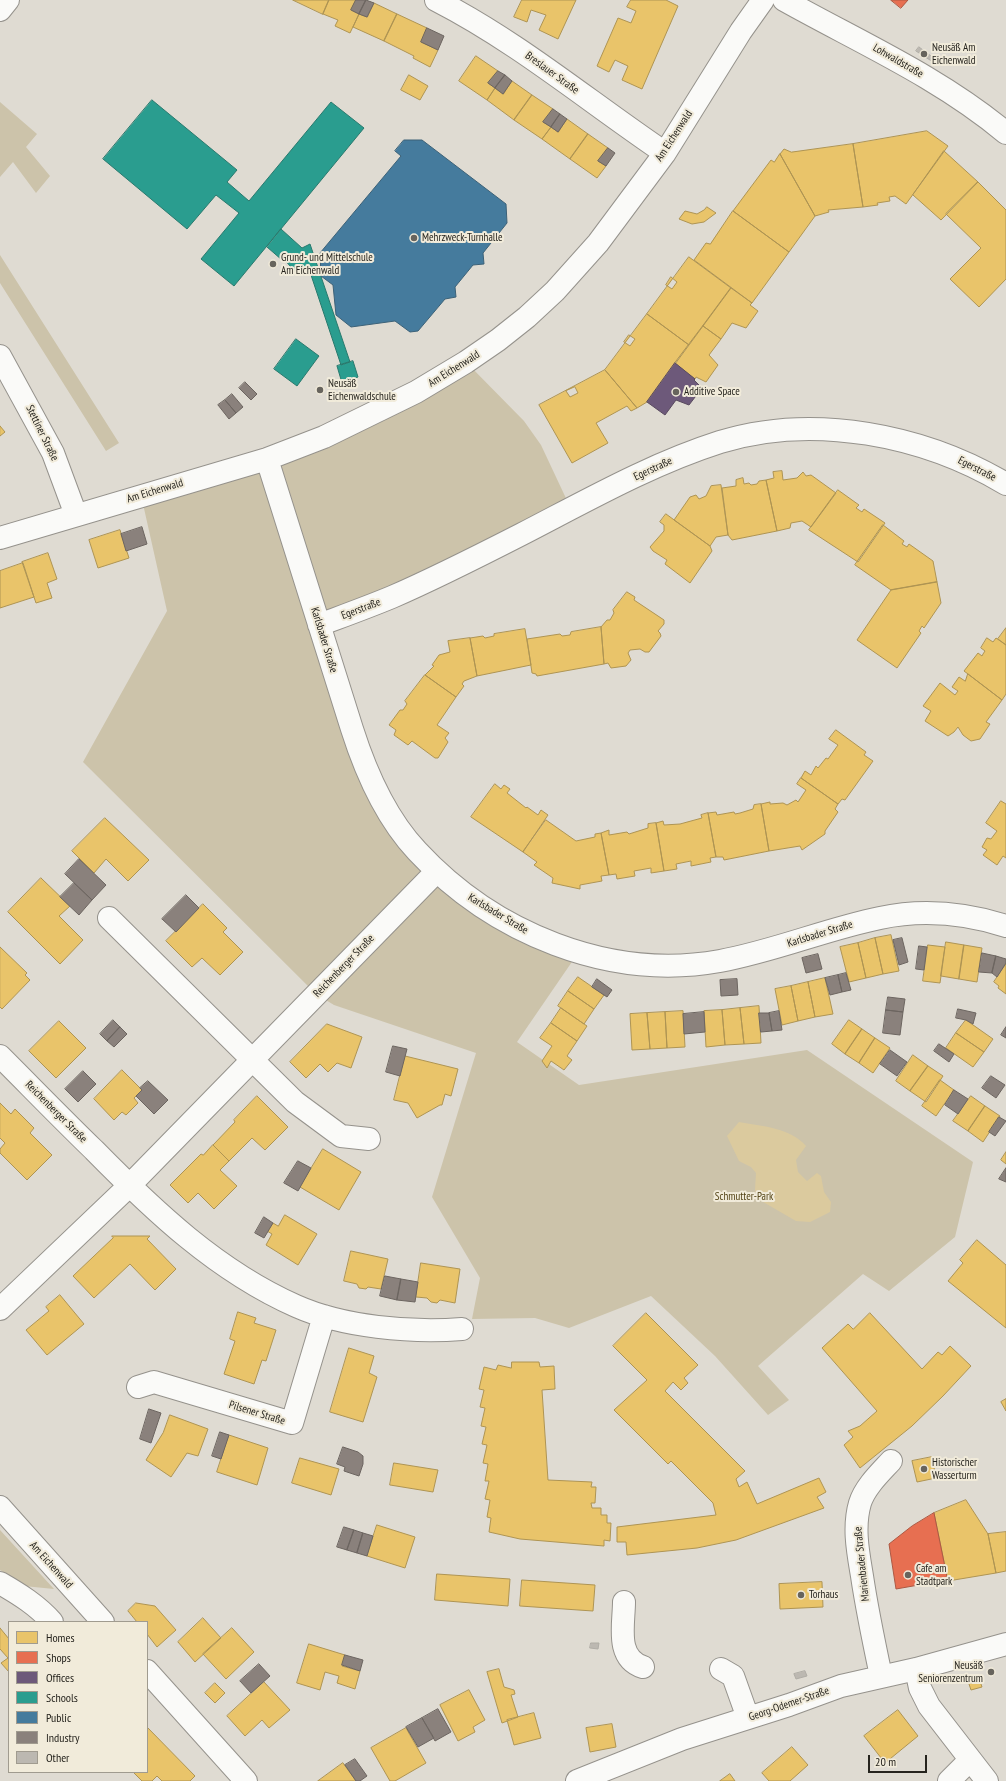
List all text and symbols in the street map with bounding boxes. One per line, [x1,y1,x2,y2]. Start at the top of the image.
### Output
street label: Lohwaldstraße [870,41,926,81]
place label: Neusäß Am Eichenwald [932,41,975,67]
street label: Breslauer Straße [523,49,581,97]
marker: Neusäß Am Eichenwald [919,49,929,59]
street label: Am Eichenwald [653,108,695,164]
place label: Mehrzweck-Turnhalle [422,231,503,245]
marker: Mehrzweck-Turnhalle [409,233,419,243]
place label: Grund- und Mittelschule Am Eichenwald [281,251,373,277]
marker: Grund- und Mittelschule Am Eichenwald [268,259,278,269]
street label: Am Eichenwald [426,348,482,390]
place label: Neusäß Eichenwaldschule [328,377,396,403]
marker: Neusäß Eichenwaldschule [315,385,325,395]
place label: Additive Space [684,385,740,399]
marker: Additive Space [671,387,681,397]
street label: Stettiner Straße [23,403,61,463]
street label: Egerstraße [632,454,674,484]
street label: Egerstraße [956,454,998,484]
street label: Am Eichenwald [125,476,185,506]
street label: Egerstraße [339,595,383,623]
street label: Karlsbader Straße [308,606,340,674]
street label: Karlsbader Straße [466,891,530,937]
street label: Karlsbader Straße [786,918,854,950]
street label: Reichenberger Straße [311,932,377,1000]
street label: Reichenberger Straße [22,1078,90,1146]
park label: Schmutter-Park [715,1190,773,1204]
street label: Pilsener Straße [227,1398,287,1428]
place label: Historischer Wasserturm [932,1456,977,1482]
marker: Historischer Wasserturm [919,1464,929,1474]
street label: Marienbader Straße [852,1526,872,1602]
street label: Am Eichenwald [27,1539,75,1591]
place label: Cafe am Stadtpark [916,1562,952,1588]
marker: Cafe am Stadtpark [903,1570,913,1580]
place label: Torhaus [809,1588,838,1602]
marker: Torhaus [796,1590,806,1600]
legend [8,1621,148,1773]
text: Homes [46,1630,74,1645]
text: Shops [46,1650,71,1665]
place label: Neusäß Seniorenzentrum [918,1659,983,1685]
marker: Neusäß Seniorenzentrum [986,1667,996,1677]
text: Offices [46,1670,74,1685]
street label: Georg-Odemer-Straße [747,1684,831,1724]
text: Schools [46,1690,78,1705]
text: Public [46,1710,71,1725]
text: Industry [46,1730,80,1745]
scale bar [870,1747,929,1773]
text: Other [46,1750,69,1765]
text: 20 m [875,1754,896,1769]

